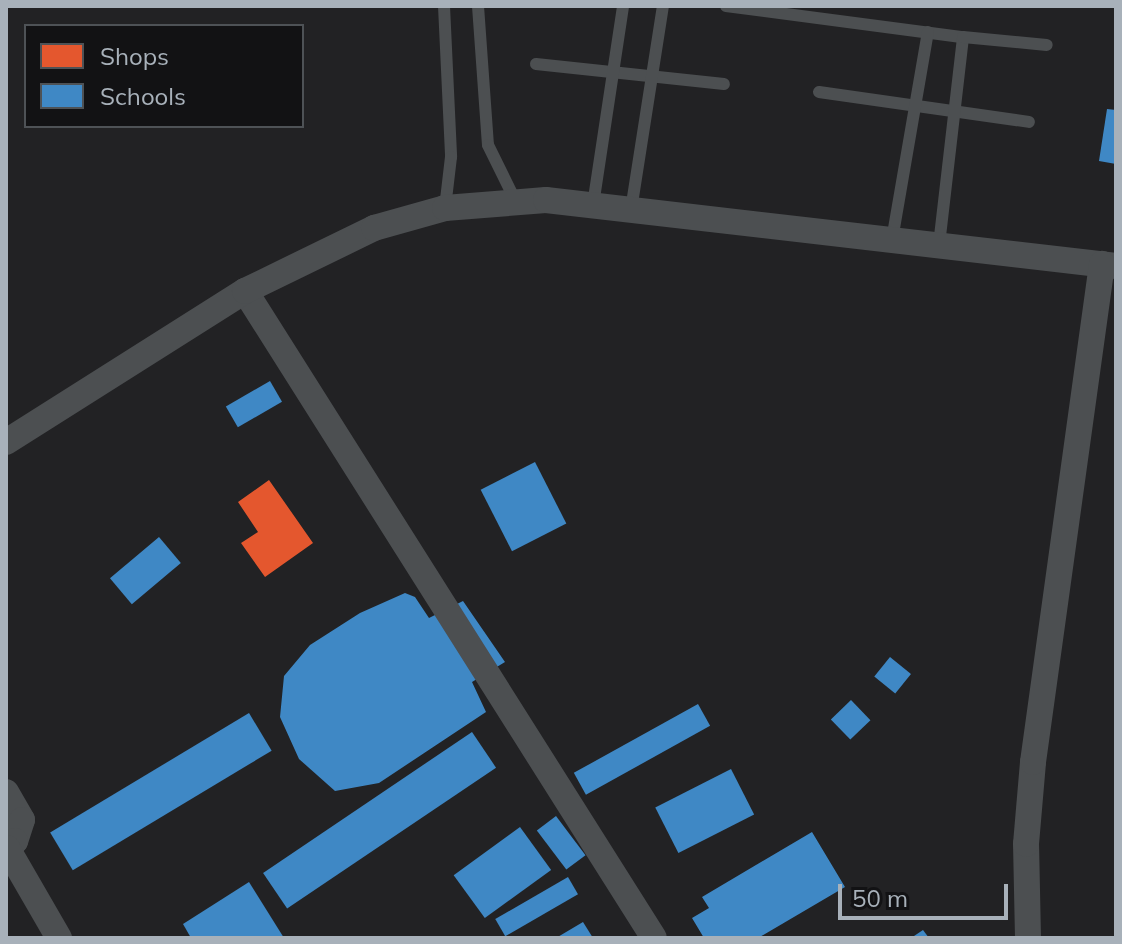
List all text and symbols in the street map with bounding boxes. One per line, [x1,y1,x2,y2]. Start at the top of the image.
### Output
legend [24,24,304,128]
text: Shops [100,41,169,71]
text: Schools [100,81,186,111]
scale bar [842,868,1012,918]
text: 50 m [852,883,908,913]

